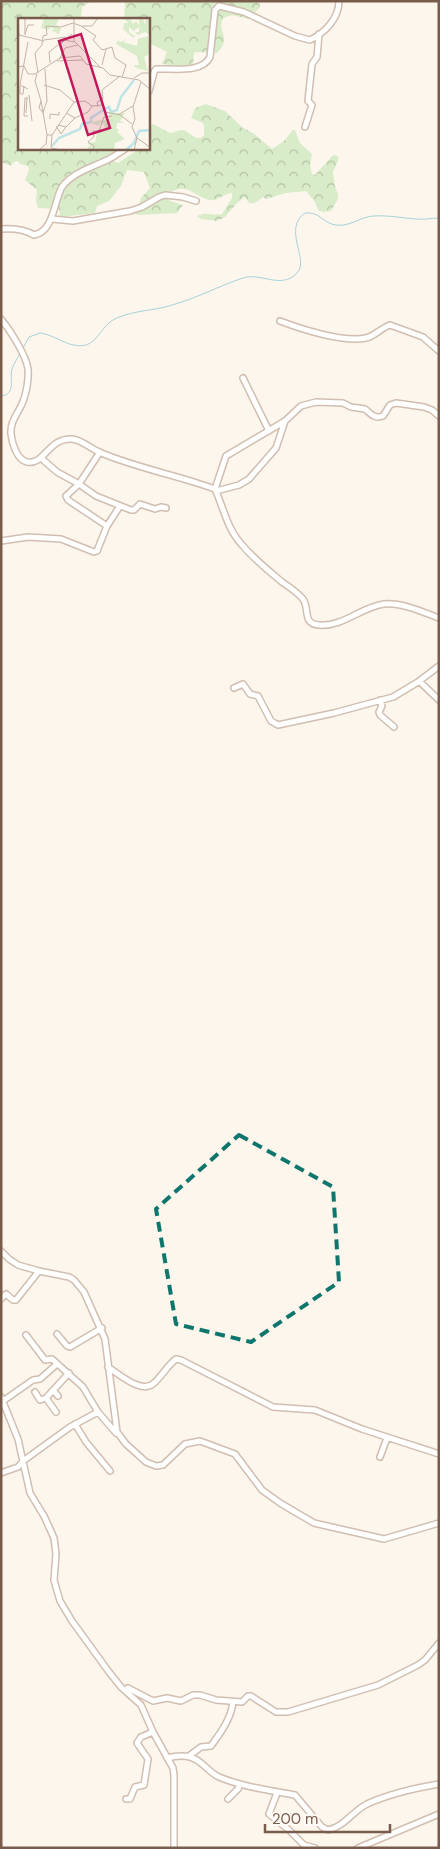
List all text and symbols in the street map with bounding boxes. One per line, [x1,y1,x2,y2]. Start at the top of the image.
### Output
inset map [18,18,150,150]
scale bar [265,1802,390,1834]
text: 200 m [272,1809,318,1829]

